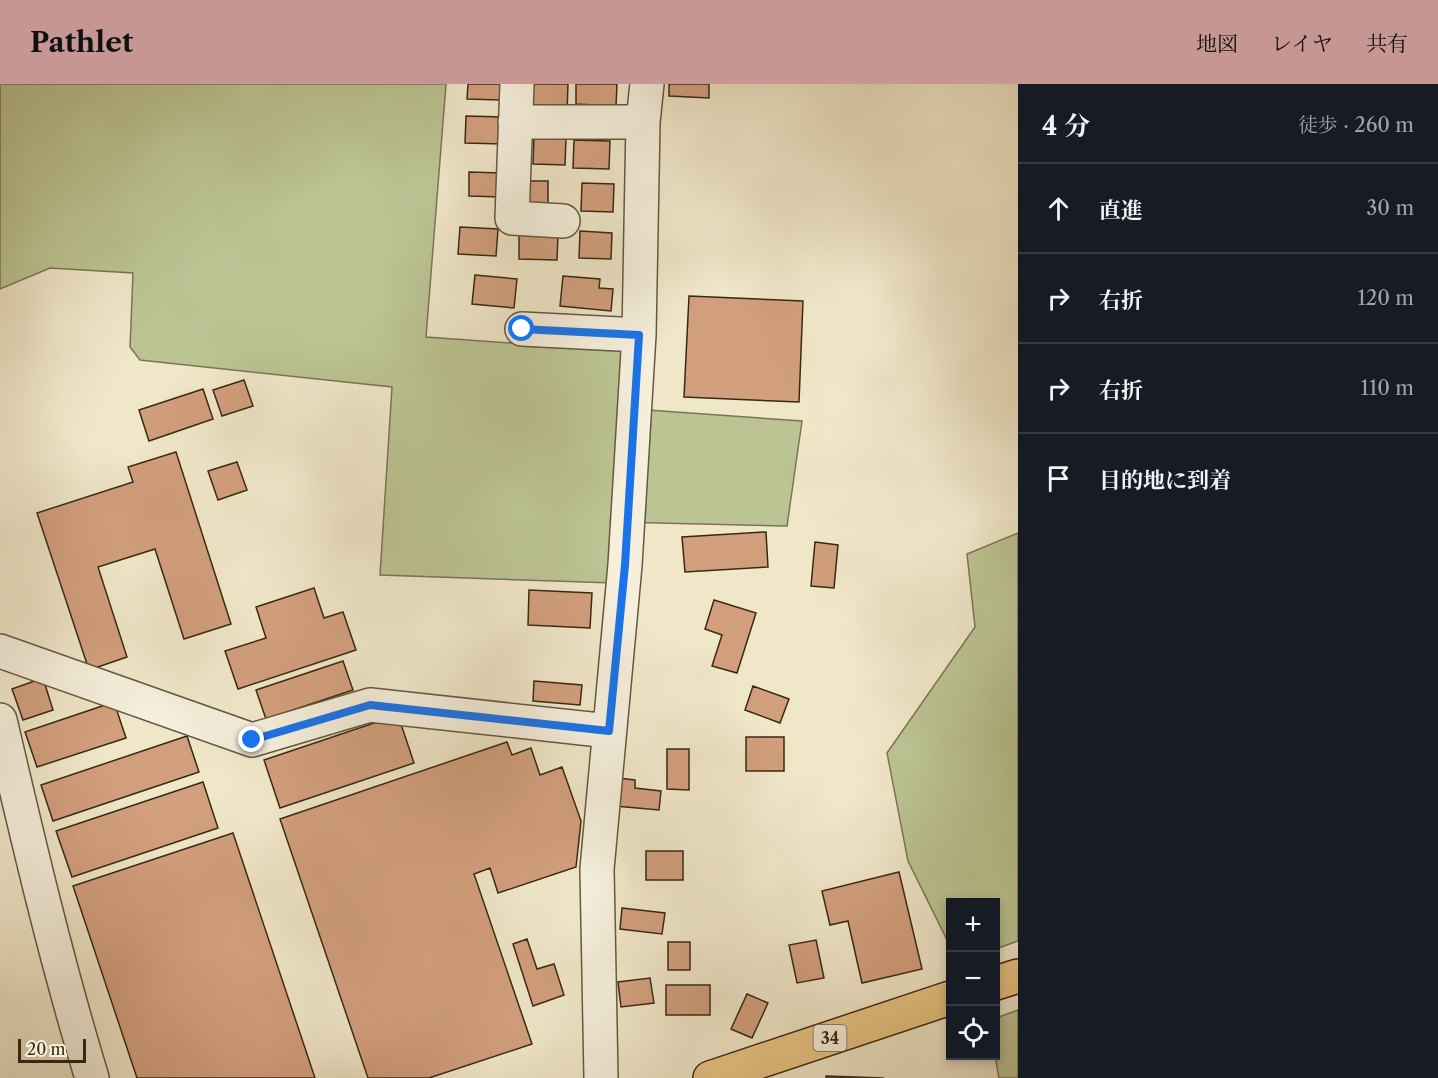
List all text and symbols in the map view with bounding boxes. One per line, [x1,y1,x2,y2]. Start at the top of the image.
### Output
text: Pathlet [30,25,133,59]
text: 地図 [1196,31,1238,56]
text: レイヤ [1271,31,1333,56]
text: 共有 [1366,31,1408,56]
text: 4 分 [1042,110,1090,142]
text: 徒歩 · 260 m [1298,113,1414,137]
icon: ahead [1042,192,1075,225]
text: 30 m [1366,196,1414,220]
text: 直進 [1099,197,1143,224]
icon: right [1042,282,1075,315]
text: 120 m [1357,286,1414,310]
text: 右折 [1099,287,1143,314]
route start [508,315,534,341]
icon: right [1042,372,1075,405]
text: 110 m [1361,376,1414,400]
text: 右折 [1099,377,1143,404]
icon: arrive [1042,462,1075,495]
text: 目的地に到着 [1099,467,1231,494]
route end [238,726,264,752]
map controls [946,898,1000,1060]
button: + [946,898,1000,952]
button: − [946,952,1000,1006]
button: locate [946,1006,1000,1060]
road number: 34 [814,1025,846,1051]
scale bar [18,1036,86,1064]
text: 20 m [27,1039,66,1059]

